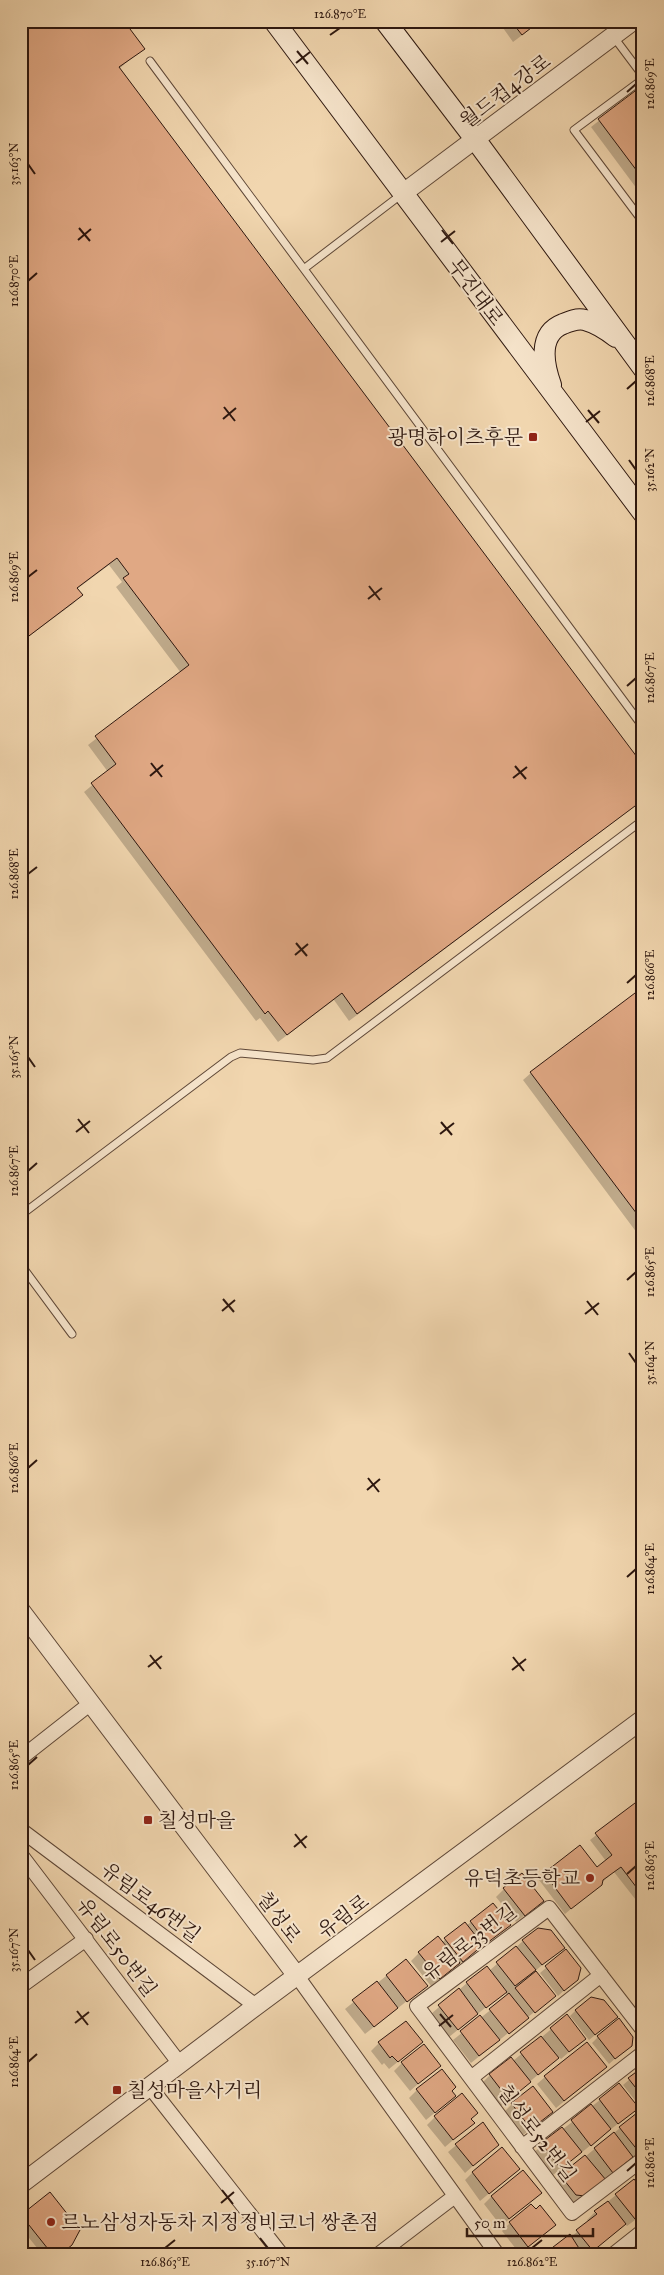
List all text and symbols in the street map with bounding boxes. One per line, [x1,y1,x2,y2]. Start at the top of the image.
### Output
text: 126.870°E [314,7,366,21]
street label: 월드컵4강로 [455,49,555,133]
text: 126.869°E [643,58,657,110]
text: 35.163°N [7,143,21,185]
street label: 무진대로 [443,254,509,330]
text: 126.870°E [7,255,21,307]
text: 126.868°E [643,355,657,407]
place label: 광명하이츠후문 [388,425,523,449]
marker: 광명하이츠후문 [527,431,539,443]
text: 35.162°N [643,448,657,492]
text: 126.869°E [7,551,21,603]
text: 126.867°E [643,652,657,704]
text: 126.868°E [7,848,21,900]
text: 126.866°E [643,949,657,1000]
text: 35.165°N [7,1035,21,1079]
text: 126.867°E [7,1145,21,1197]
text: 126.865°E [643,1246,657,1297]
text: 35.164°N [643,1341,657,1385]
text: 126.866°E [7,1442,21,1493]
text: 126.864°E [643,1543,657,1595]
text: 126.865°E [7,1739,21,1790]
place label: 칠성마을 [158,1808,235,1832]
marker: 칠성마을 [142,1814,154,1826]
text: 126.863°E [643,1841,657,1891]
street label: 유림로46번길 [97,1857,205,1947]
place label: 유덕초등학교 [464,1866,581,1890]
marker: 유덕초등학교 [584,1872,596,1884]
street label: 칠성로 [252,1887,306,1947]
street label: 유림로 [313,1889,373,1943]
street label: 유림로50번길 [72,1893,162,2001]
street label: 유림로33번길 [417,1899,521,1985]
text: 35.167°N [7,1928,21,1972]
text: 126.864°E [7,2036,21,2088]
place label: 칠성마을사거리 [127,2078,262,2102]
street label: 칠성로52번길 [493,2080,581,2186]
marker: 칠성마을사거리 [111,2084,123,2096]
text: 126.862°E [643,2137,657,2188]
scale bar [467,2205,593,2237]
place label: 르노삼성자동차 지정정비코너 쌍촌점 [61,2210,379,2234]
text: 50 m [474,2214,506,2232]
marker: 르노삼성자동차 지정정비코너 쌍촌점 [45,2216,57,2228]
text: 126.863°E [140,2255,190,2269]
text: 35.167°N [246,2255,290,2269]
text: 126.862°E [507,2255,558,2269]

